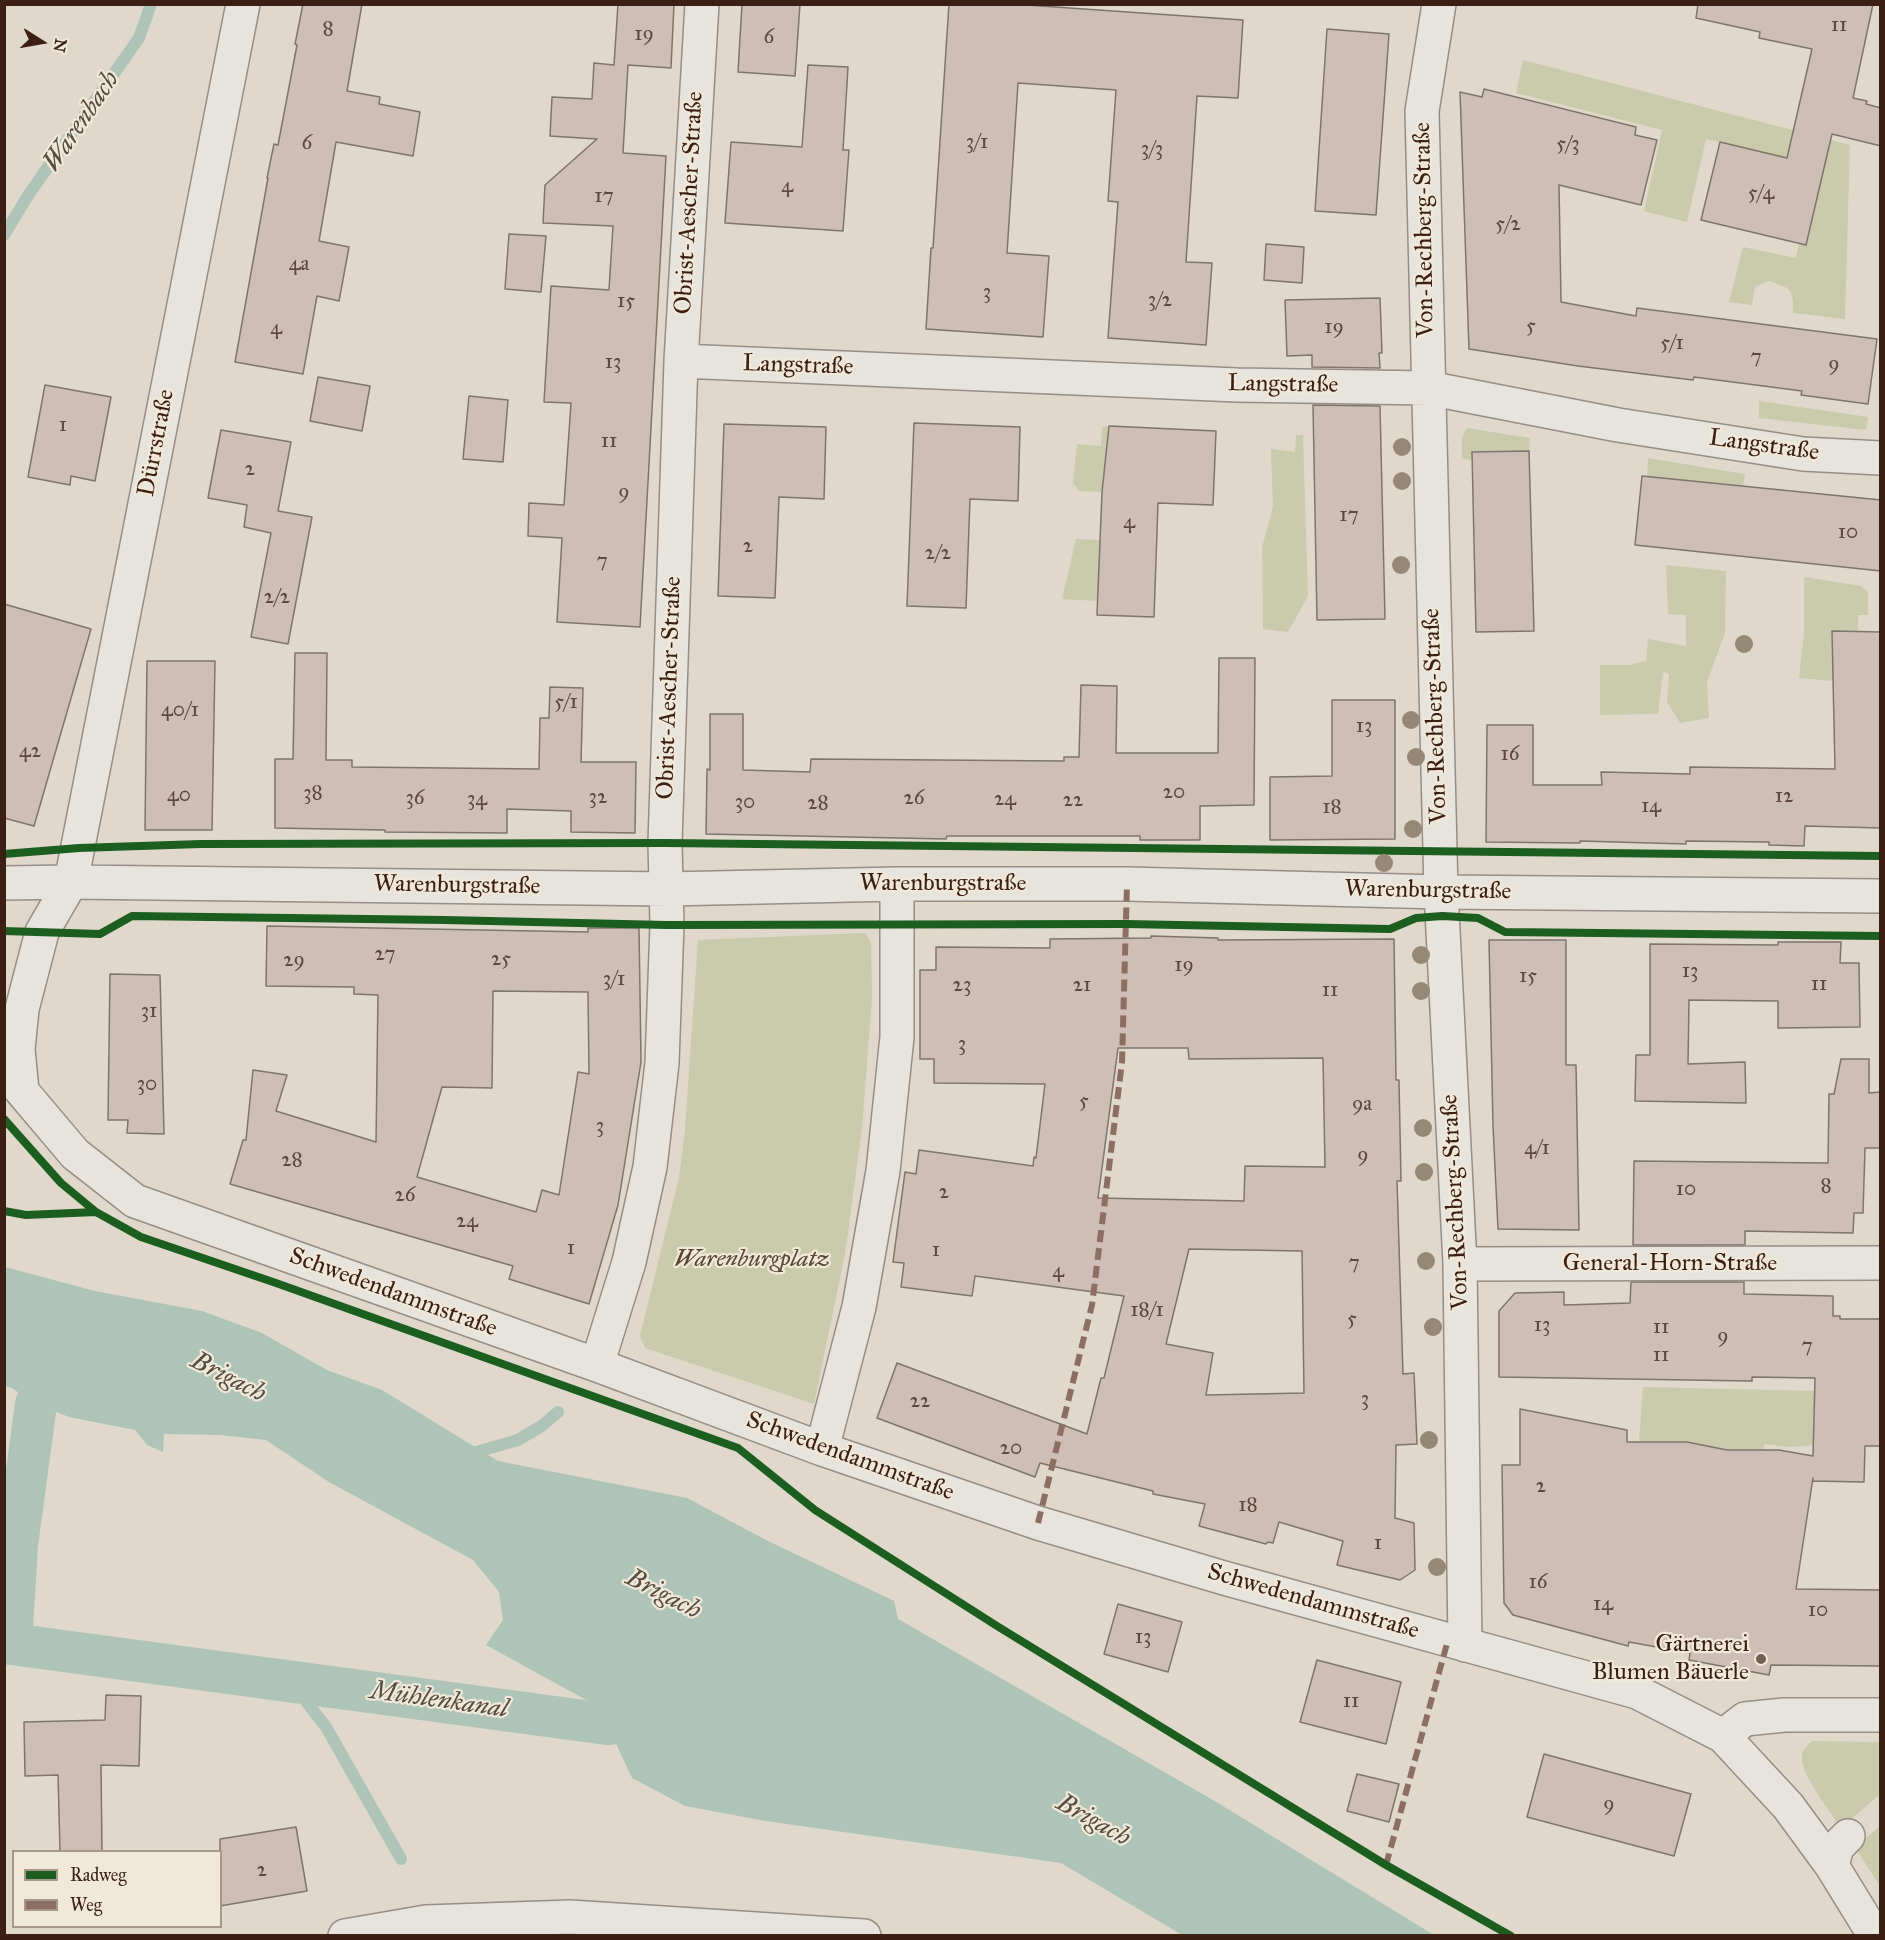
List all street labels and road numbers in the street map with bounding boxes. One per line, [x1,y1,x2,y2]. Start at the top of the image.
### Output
street label: Obrist-Aescher-Straße [670,91,710,315]
street label: Von-Rechberg-Straße [1409,122,1441,338]
street label: Langstraße [742,350,854,382]
street label: Langstraße [1227,370,1339,400]
street label: Dürrstraße [133,387,181,499]
street label: Langstraße [1707,424,1821,468]
street label: Obrist-Aescher-Straße [652,576,688,800]
street label: Von-Rechberg-Straße [1418,608,1454,824]
street label: Warenburgstraße [373,870,541,902]
street label: Warenburgstraße [860,870,1026,898]
street label: Warenburgstraße [1344,875,1512,907]
street label: Von-Rechberg-Straße [1436,1093,1476,1311]
street label: Schwedendammstraße [285,1242,501,1344]
street label: General-Horn-Straße [1563,1250,1777,1278]
street label: Schwedendammstraße [742,1406,958,1508]
street label: Schwedendammstraße [1204,1558,1422,1646]

